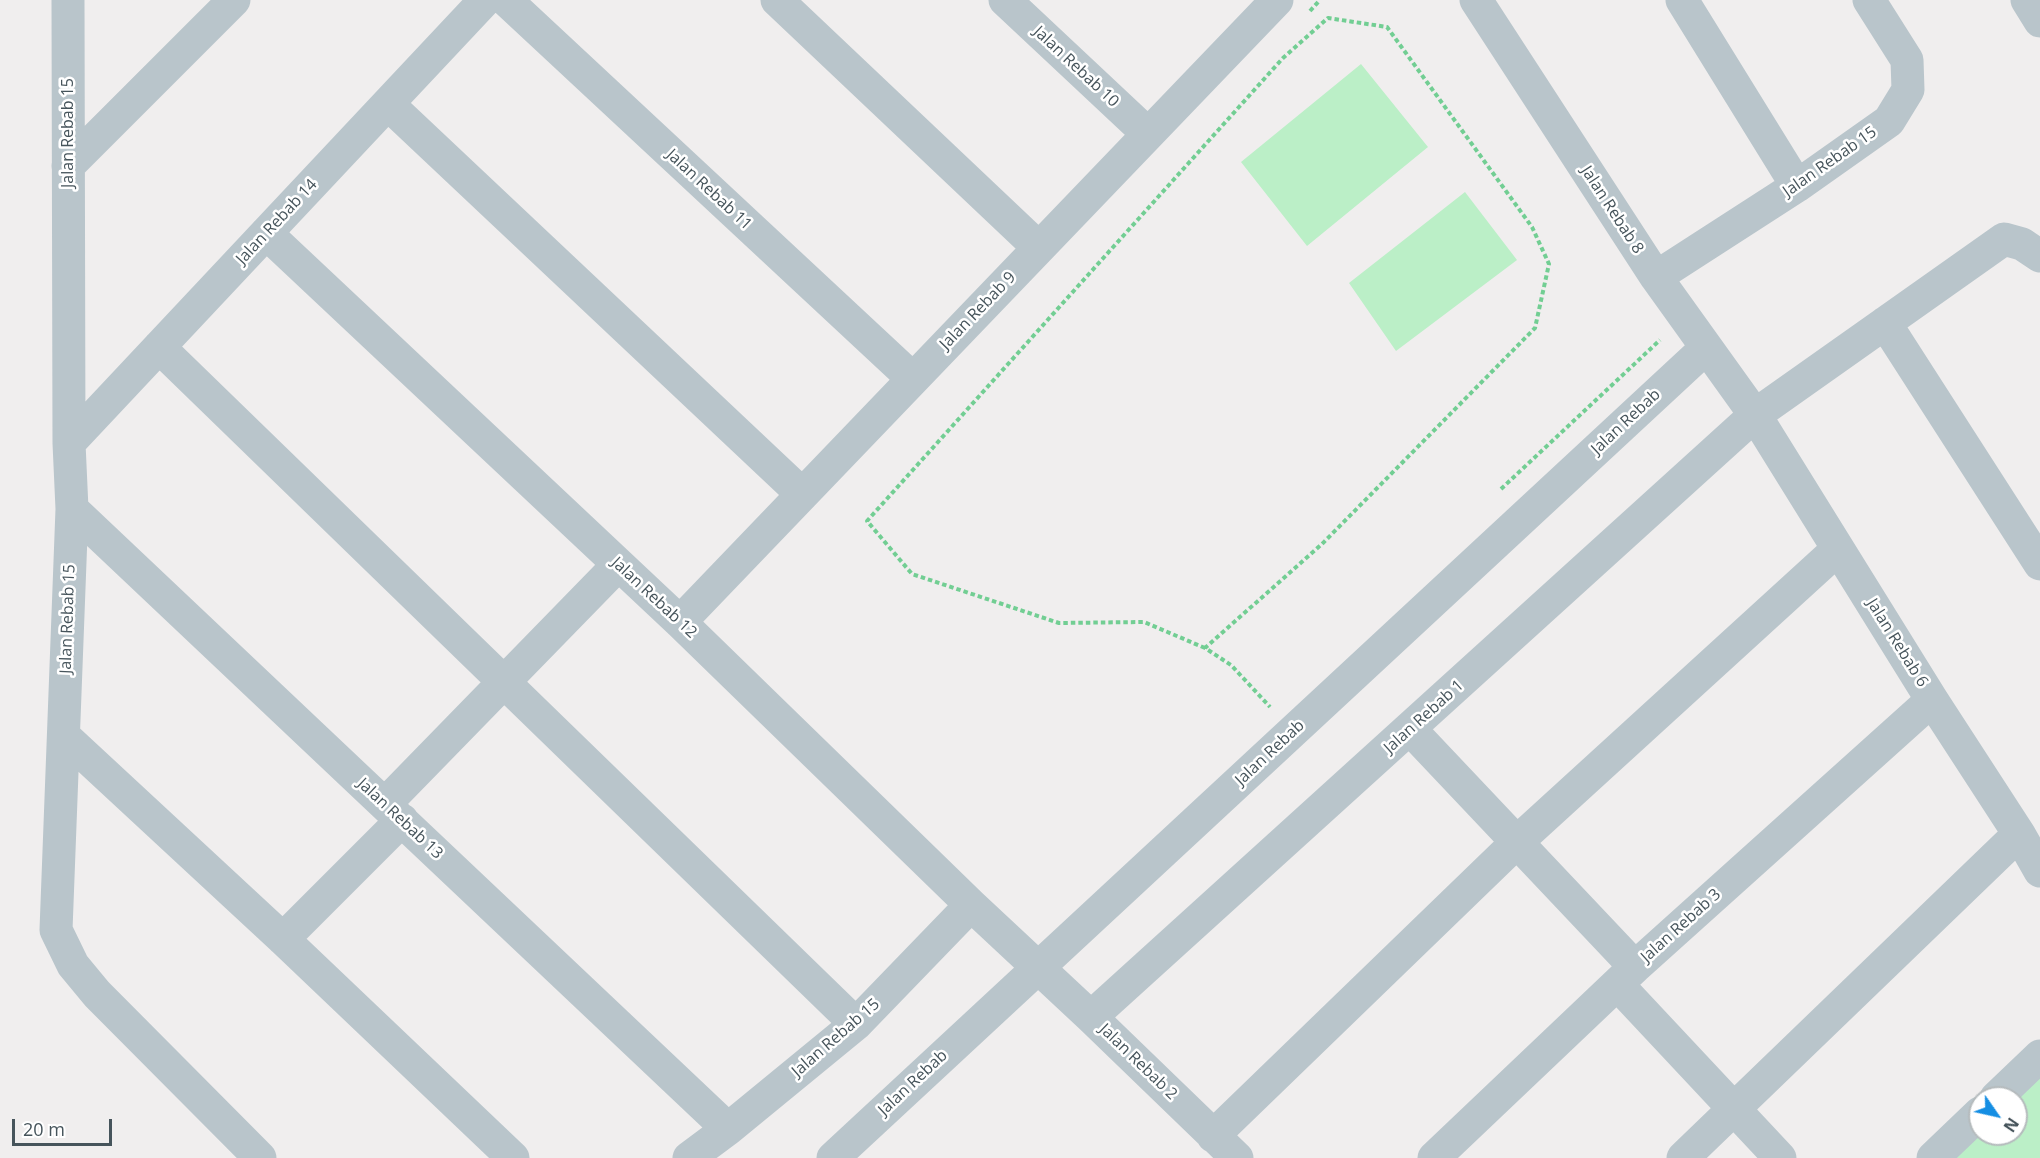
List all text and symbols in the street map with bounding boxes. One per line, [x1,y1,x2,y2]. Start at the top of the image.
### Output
street label: Jalan Rebab 10 [1029,23,1123,111]
street label: Jalan Rebab 15 [58,78,78,188]
street label: Jalan Rebab 15 [1779,123,1881,201]
street label: Jalan Rebab 11 [662,146,756,234]
street label: Jalan Rebab 8 [1577,163,1647,257]
street label: Jalan Rebab 14 [233,175,321,269]
street label: Jalan Rebab 9 [936,268,1020,354]
street label: Jalan Rebab [1587,385,1665,459]
street label: Jalan Rebab 12 [607,554,701,642]
street label: Jalan Rebab 15 [56,564,80,674]
street label: Jalan Rebab 6 [1862,595,1932,691]
street label: Jalan Rebab 1 [1380,676,1468,758]
street label: Jalan Rebab [1231,716,1309,790]
street label: Jalan Rebab 13 [353,775,447,863]
street label: Jalan Rebab 3 [1637,885,1725,967]
street label: Jalan Rebab 15 [788,995,884,1081]
street label: Jalan Rebab 2 [1095,1020,1181,1104]
street label: Jalan Rebab [874,1046,952,1120]
north arrow [1968,1086,2028,1146]
scale bar [15,1107,116,1145]
text: N [1999,1113,2024,1136]
text: 20 m [23,1117,65,1141]

